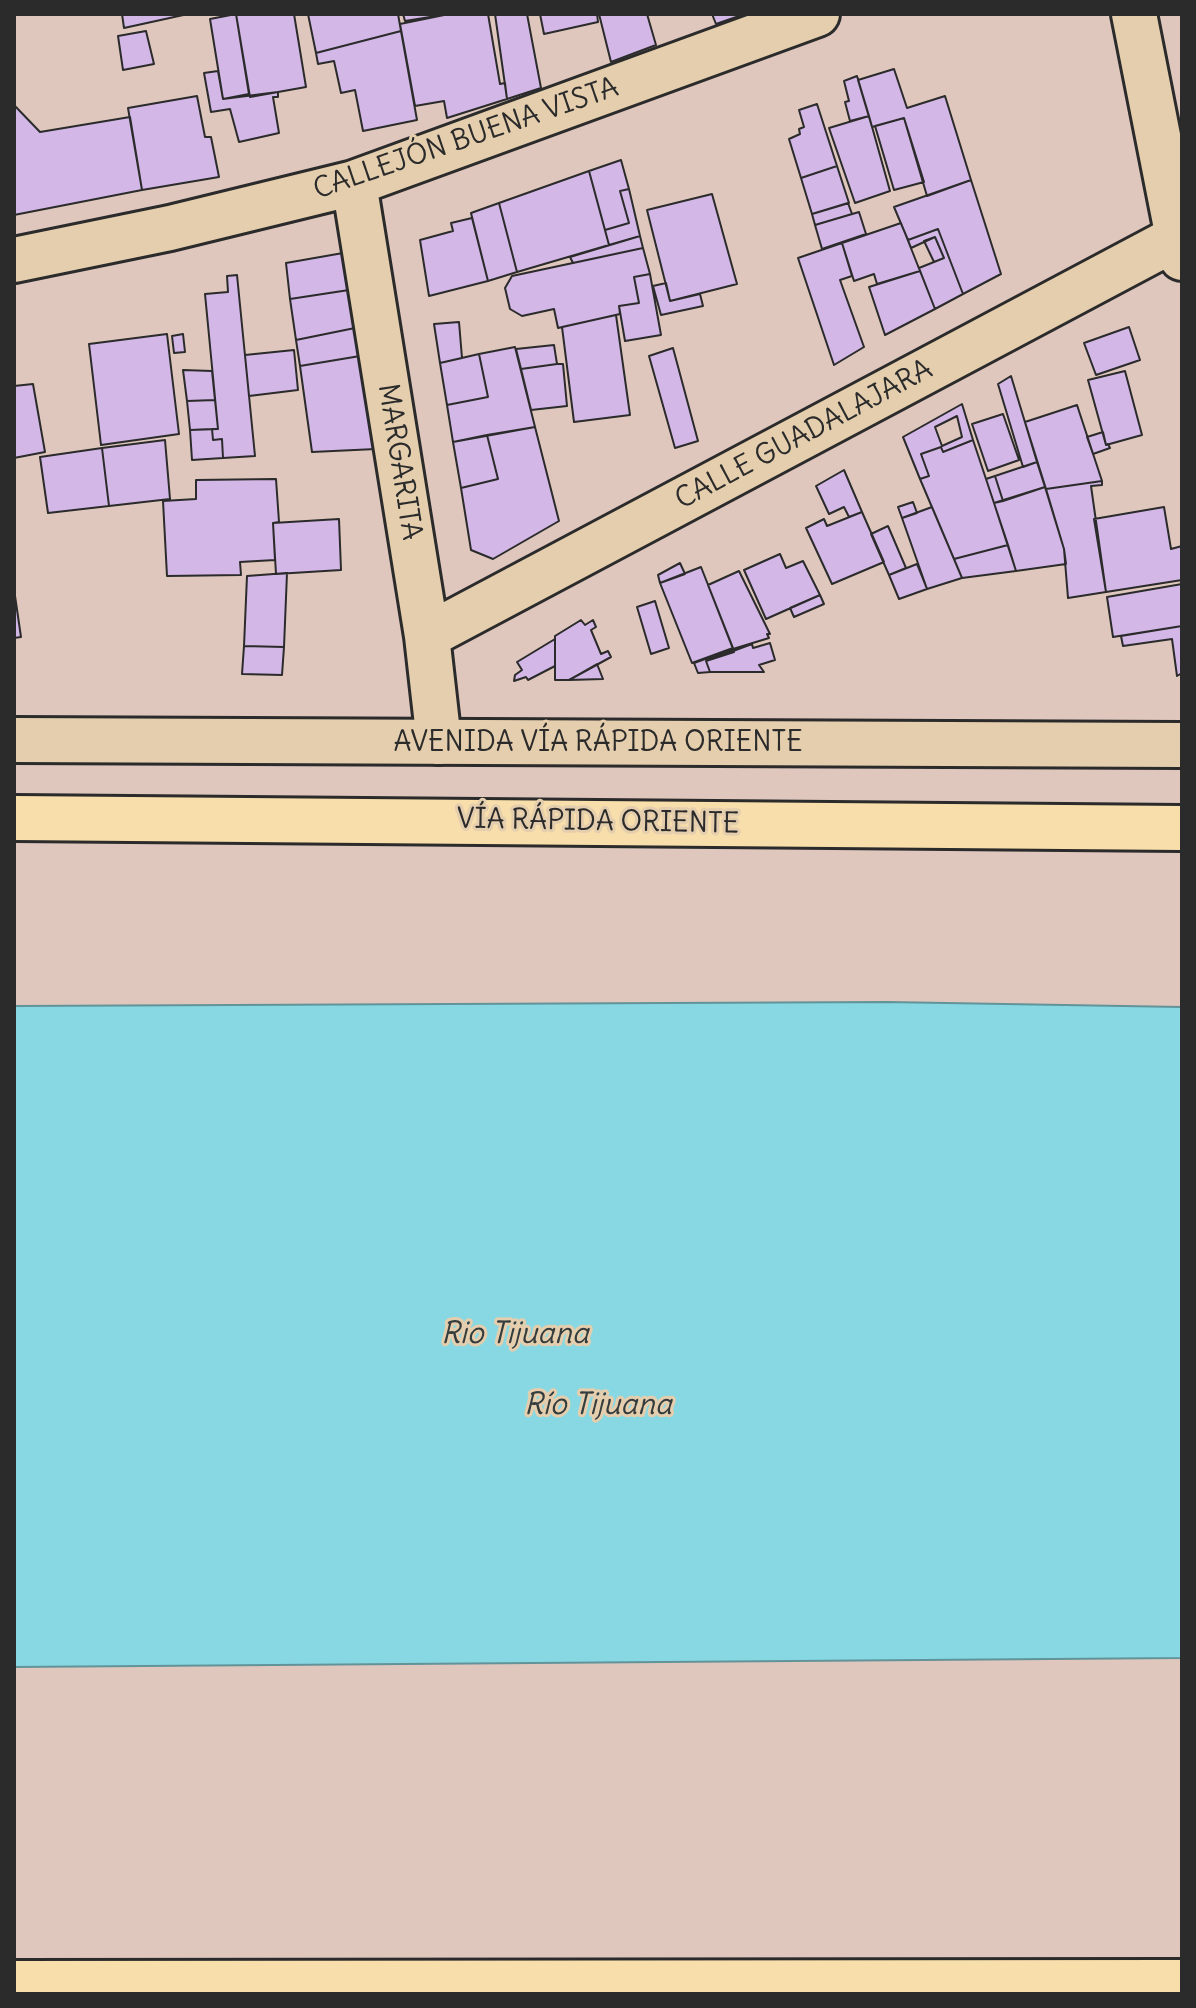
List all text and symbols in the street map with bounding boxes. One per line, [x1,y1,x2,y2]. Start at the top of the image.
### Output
street label: CALLEJÓN BUENA VISTA [309,71,623,207]
street label: CALLE GUADALAJARA [670,353,938,517]
street label: MARGARITA [370,381,428,543]
street label: AVENIDA VÍA RÁPIDA ORIENTE [393,726,803,760]
street label: VÍA RÁPIDA ORIENTE [457,803,739,841]
water label: Rio Tijuana [441,1316,589,1352]
water label: Río Tijuana [524,1387,672,1423]

